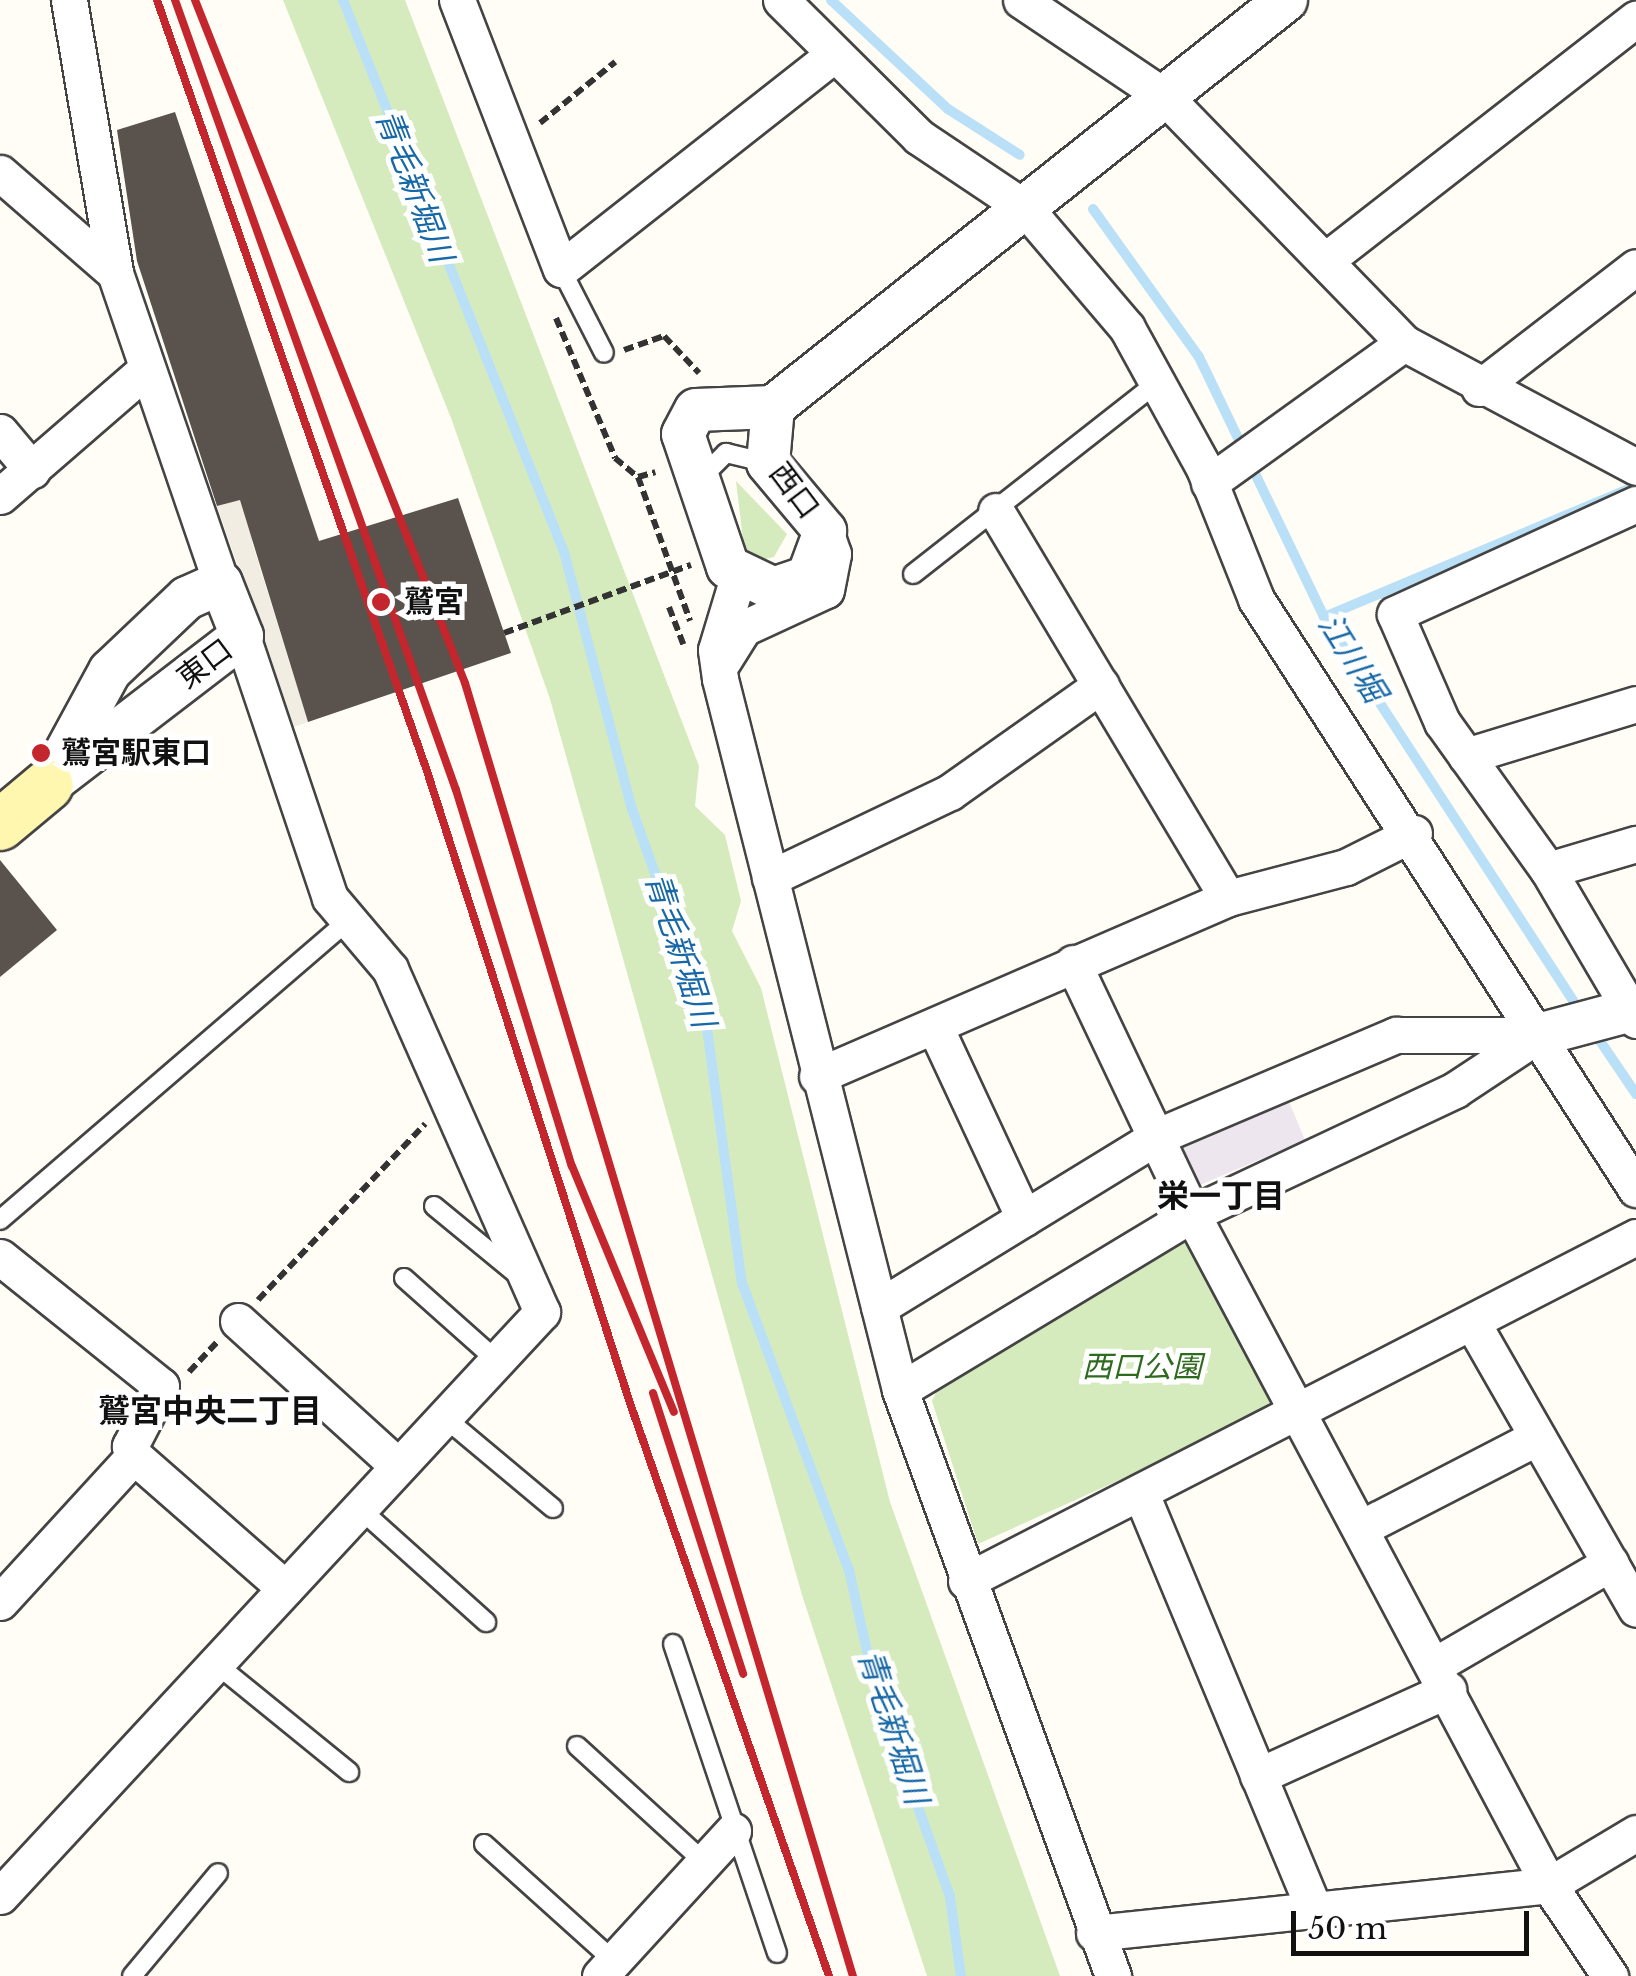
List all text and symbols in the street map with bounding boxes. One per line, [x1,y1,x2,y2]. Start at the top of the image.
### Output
water label: 青毛新堀川 [367,104,461,268]
street label: 西口 [762,456,826,526]
place label: 鷲宮 [404,584,464,620]
marker: 鷲宮 [368,589,394,615]
water label: 江川堀 [1310,607,1394,709]
street label: 東口 [170,632,240,696]
place label: 鷲宮駅東口 [61,735,211,771]
marker: 鷲宮駅東口 [30,742,52,764]
water label: 青毛新堀川 [637,868,723,1032]
district label: 栄一丁目 [1157,1177,1285,1215]
park label: 西口公園 [1082,1349,1202,1385]
district label: 鷲宮中央二丁目 [98,1392,322,1430]
water label: 青毛新堀川 [850,1645,936,1809]
scale bar [1296,1891,1534,1953]
text: 50 m [1308,1910,1387,1947]

